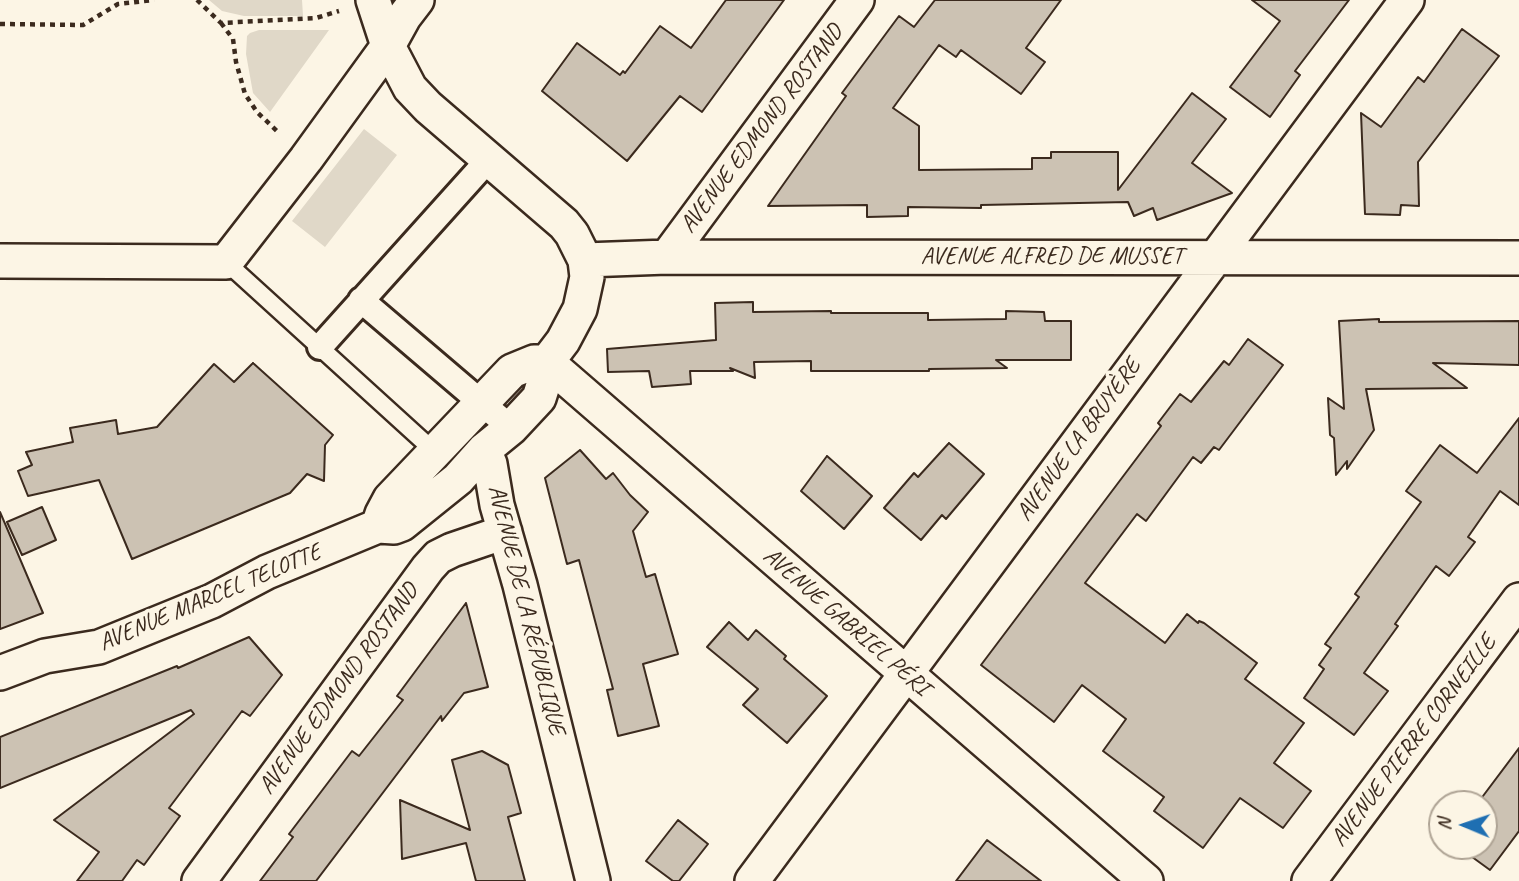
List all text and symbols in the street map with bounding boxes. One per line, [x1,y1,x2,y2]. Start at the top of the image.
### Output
street label: AVENUE EDMOND ROSTAND [674,19,850,239]
street label: AVENUE ALFRED DE MUSSET [921,243,1183,271]
street label: AVENUE LA BRUYÈRE [1011,353,1147,527]
street label: AVENUE DE LA RÉPUBLIQUE [481,482,571,738]
street label: AVENUE MARCEL TELOTTE [95,538,325,658]
street label: AVENUE GABRIEL PÉRI [757,542,935,702]
street label: AVENUE EDMOND ROSTAND [253,578,425,800]
street label: AVENUE PIERRE CORNEILLE [1325,630,1503,852]
north arrow [1428,790,1498,860]

